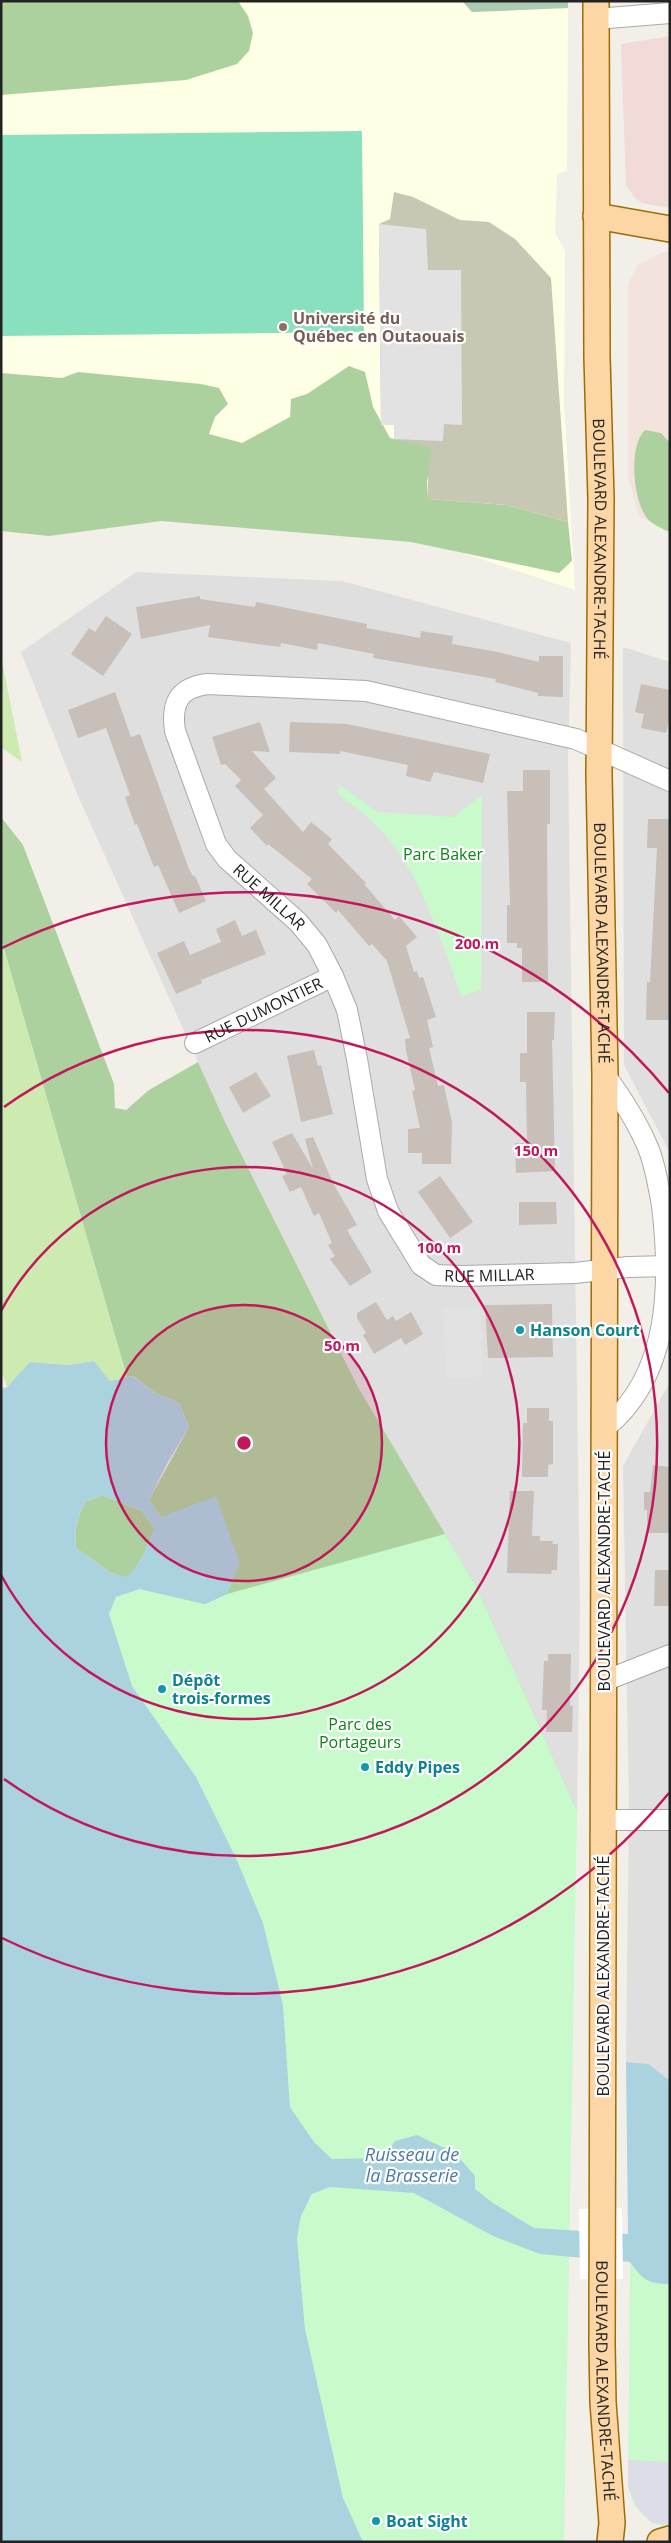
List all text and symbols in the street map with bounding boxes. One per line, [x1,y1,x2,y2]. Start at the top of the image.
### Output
place label: Université du Québec en Outaouais [293,307,465,347]
marker: Université du Québec en Outaouais [277,321,289,333]
street label: BOULEVARD ALEXANDRE-TACHÉ [588,418,612,660]
street label: BOULEVARD ALEXANDRE-TACHÉ [589,822,616,1064]
park label: Parc Baker [403,843,483,865]
street label: RUE MILLAR [228,858,311,934]
text: 200 m [455,933,499,953]
street label: RUE DUMONTIER [201,972,326,1048]
text: 150 m [514,1140,558,1160]
text: 100 m [417,1237,461,1257]
street label: RUE MILLAR [444,1263,535,1287]
place label: Hanson Court [530,1319,640,1341]
marker: Hanson Court [514,1324,526,1336]
text: 50 m [324,1335,360,1355]
centre of rings [235,1434,253,1452]
street label: BOULEVARD ALEXANDRE-TACHÉ [593,1451,615,1691]
place label: Dépôt trois-formes [172,1669,271,1709]
marker: Dépôt trois-formes [156,1683,168,1695]
park label: Parc des Portageurs [319,1713,401,1753]
place label: Eddy Pipes [375,1756,460,1778]
marker: Eddy Pipes [359,1761,371,1773]
street label: BOULEVARD ALEXANDRE-TACHÉ [592,1856,614,2096]
water label: Ruisseau de la Brasserie [365,2142,459,2187]
street label: BOULEVARD ALEXANDRE-TACHÉ [591,2260,621,2502]
place label: Boat Sight [386,2510,468,2532]
marker: Boat Sight [370,2515,382,2527]

